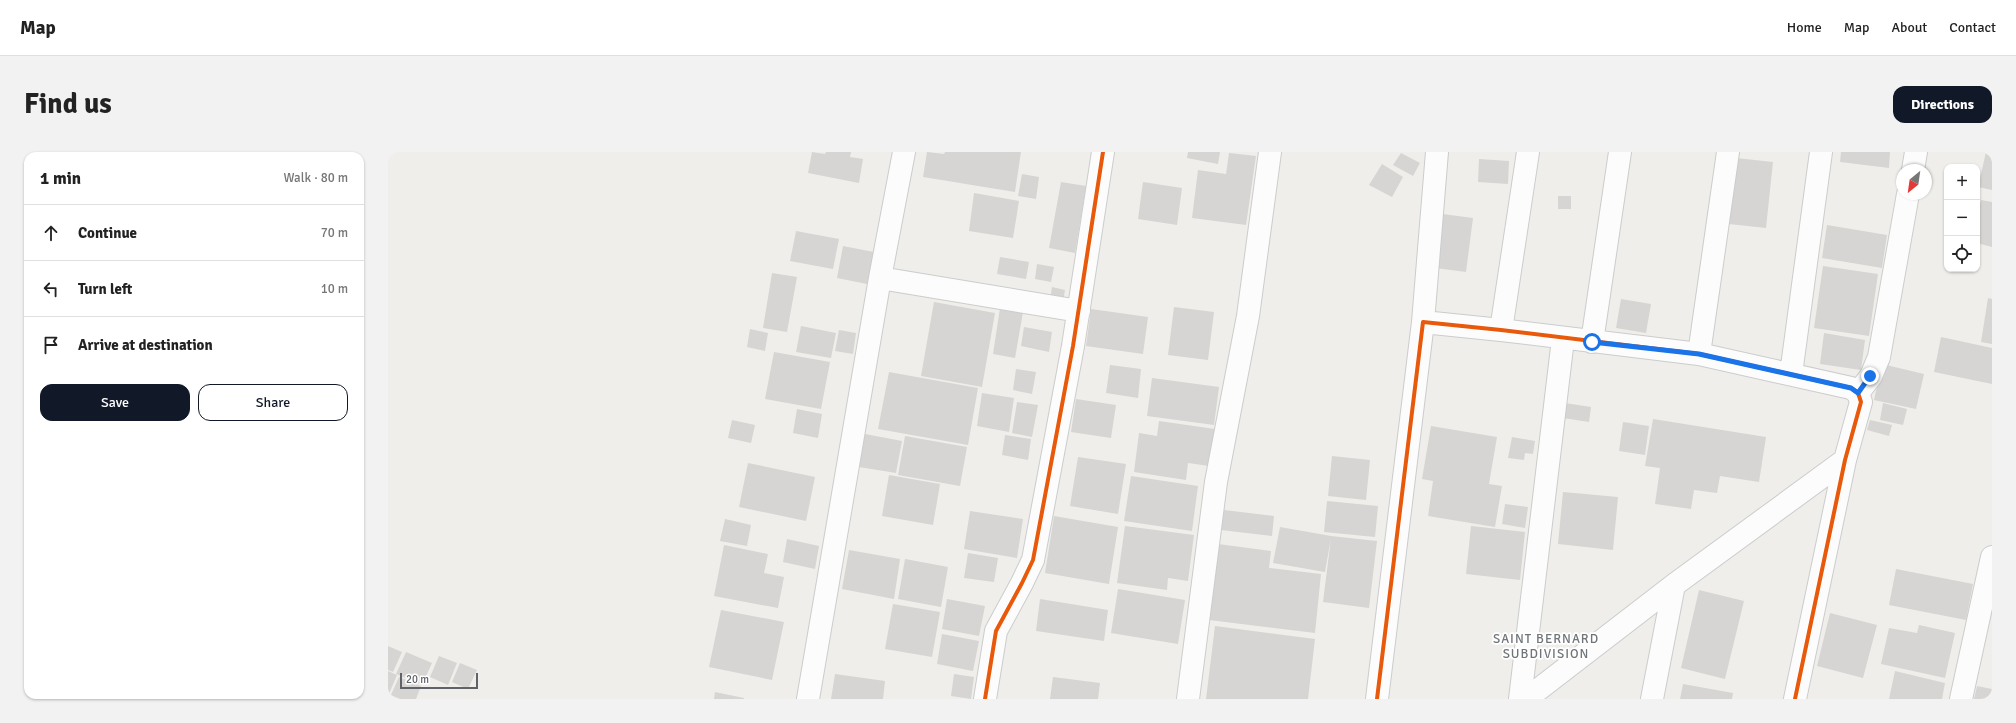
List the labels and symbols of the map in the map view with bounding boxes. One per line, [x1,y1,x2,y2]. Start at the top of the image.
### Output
north arrow [1896,164,1932,200]
route start [1583,333,1601,351]
route end [1861,367,1879,385]
district label: SAINT BERNARD SUBDIVISION [1493,631,1599,662]
scale bar [400,671,478,690]

